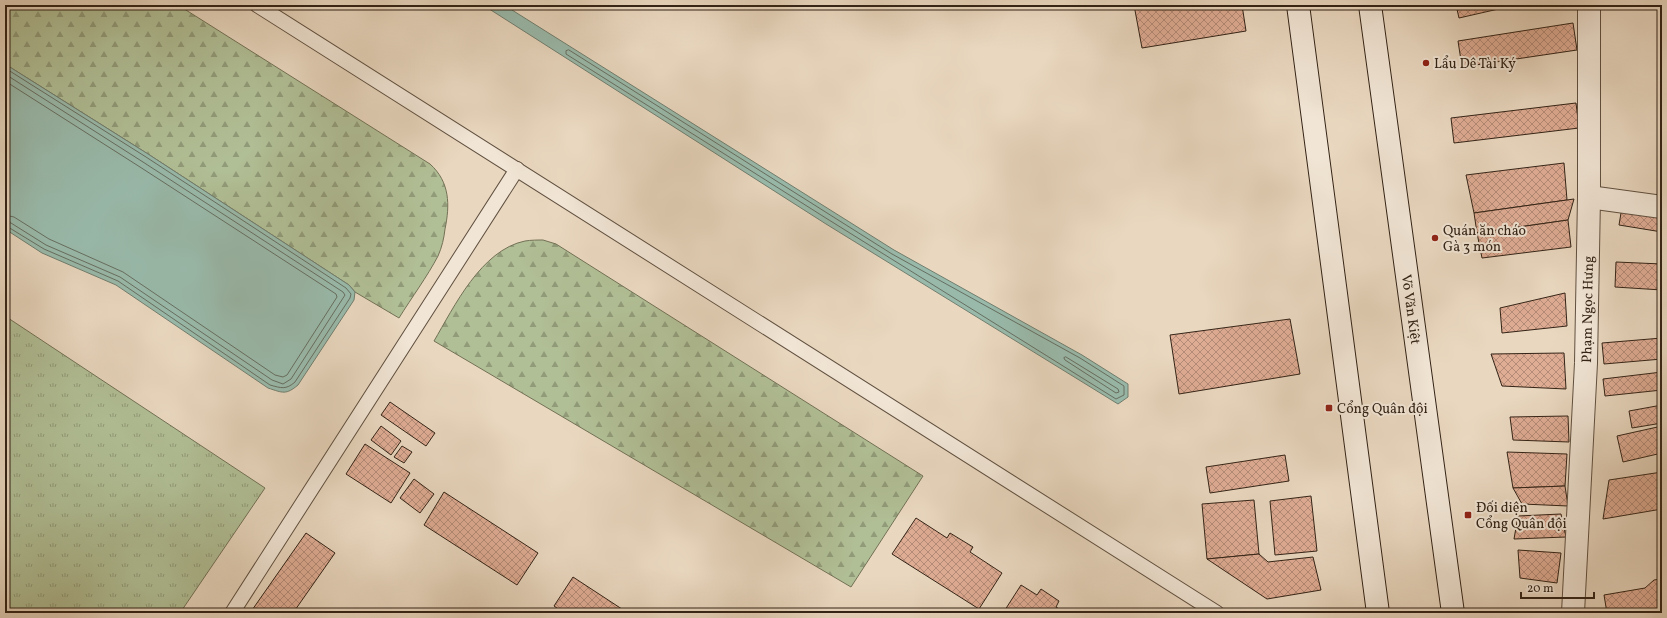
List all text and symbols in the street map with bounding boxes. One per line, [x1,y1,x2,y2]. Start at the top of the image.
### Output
place label: Lẩu Dê Tài Ký [1434,55,1516,74]
marker: Lẩu Dê Tài Ký [1421,58,1431,68]
place label: Quán ăn cháo Gà 3 món [1443,222,1526,257]
marker: Quán ăn cháo Gà 3 món [1430,233,1440,243]
street label: Phạm Ngọc Hưng [1578,256,1599,363]
street label: Võ Văn Kiệt [1396,273,1424,346]
place label: Cổng Quân đội [1337,400,1428,419]
marker: Cổng Quân đội [1324,403,1334,413]
place label: Đối diện Cổng Quân đội [1476,499,1567,534]
marker: Đối diện Cổng Quân đội [1463,510,1473,520]
scale bar [1521,574,1594,600]
text: 20 m [1527,581,1554,597]

